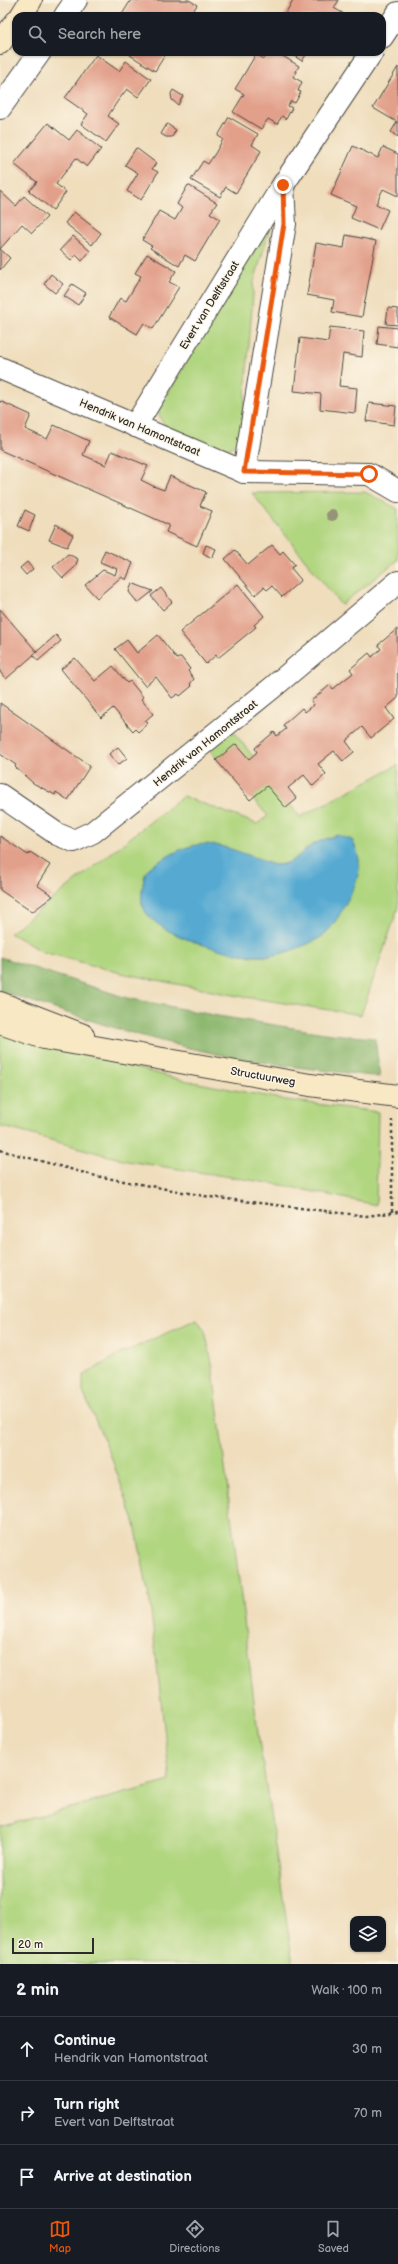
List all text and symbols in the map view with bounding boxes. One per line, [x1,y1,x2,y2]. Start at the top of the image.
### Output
search box [12,12,386,56]
icon: search [26,23,48,45]
text: Search here [58,25,141,44]
route end [274,176,292,194]
street label: Evert van Delftstraat [177,258,242,352]
street label: Hendrik van Hamontstraat [77,396,203,459]
route start [360,465,378,483]
street label: Hendrik van Hamontstraat [151,697,260,789]
street label: Structuurweg [229,1064,296,1089]
map controls [350,1916,386,1952]
button: layers [350,1916,386,1952]
scale bar [12,1936,94,1955]
text: 20 m [18,1938,43,1951]
text: 2 min [16,1980,59,2000]
text: Walk · 100 m [311,1982,382,1998]
text: Continue [54,2031,116,2050]
icon: ahead [16,2038,38,2060]
text: 30 m [352,2041,382,2057]
text: Hendrik van Hamontstraat [54,2050,208,2066]
text: Turn right [54,2095,119,2114]
icon: right [16,2102,38,2124]
text: 70 m [354,2105,382,2121]
text: Evert van Delftstraat [54,2114,174,2130]
icon: arrive [16,2166,38,2188]
text: Arrive at destination [54,2167,192,2186]
tab: Map [49,2218,71,2255]
tab: Directions [169,2218,220,2255]
tab: Saved [318,2218,349,2255]

